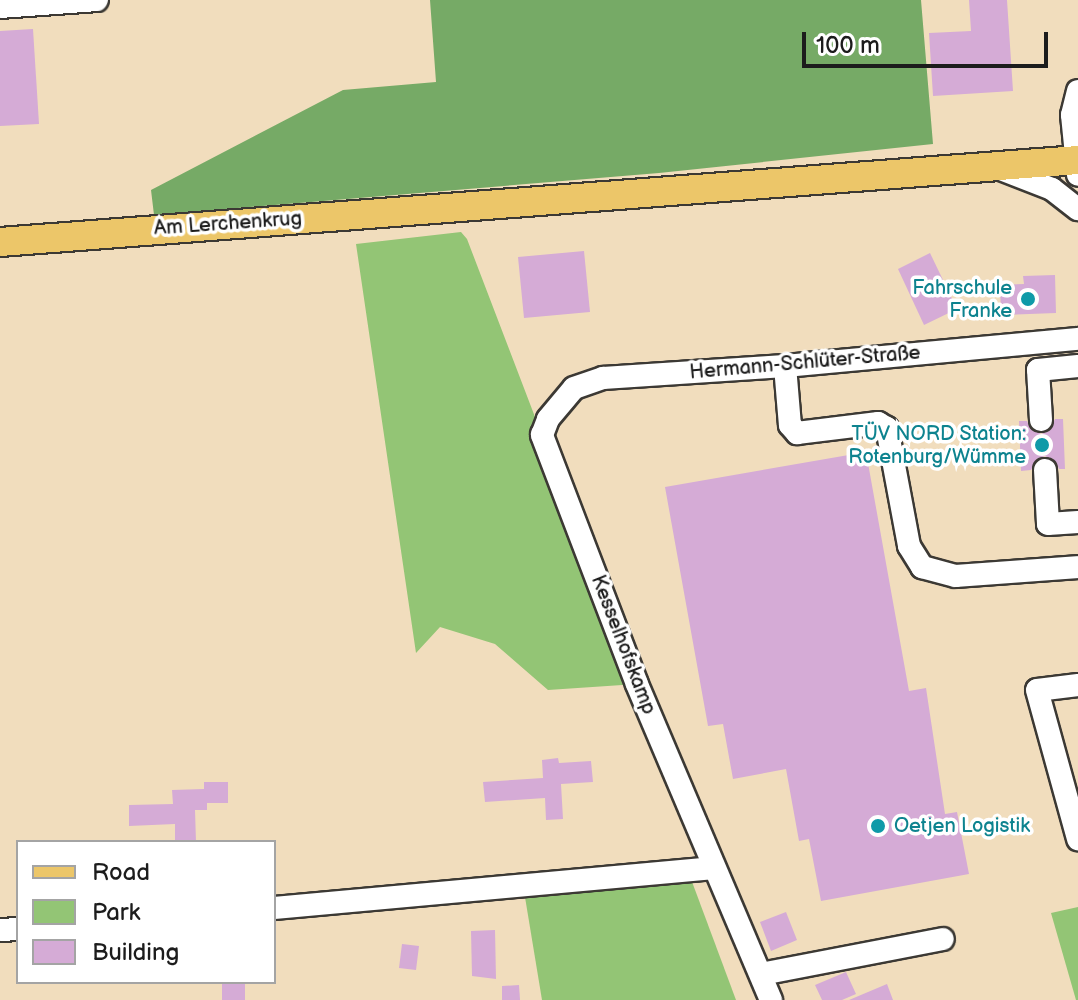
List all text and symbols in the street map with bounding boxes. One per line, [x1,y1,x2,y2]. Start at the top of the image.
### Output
scale bar [806,16,1052,66]
text: 100 m [816,31,880,60]
street label: Am Lerchenkrug [153,207,303,241]
place label: Fahrschule Franke [912,276,1012,323]
marker: Fahrschule Franke [1019,290,1037,308]
street label: Hermann-Schlüter-Straße [689,341,921,385]
place label: TÜV NORD Station: Rotenburg/Wümme [848,422,1026,469]
marker: TÜV NORD Station: Rotenburg/Wümme [1033,436,1051,454]
street label: Kesselhofskamp [585,572,661,718]
place label: Oetjen Logistik [894,814,1030,838]
marker: Oetjen Logistik [869,817,887,835]
legend [16,840,276,984]
text: Road [92,858,150,887]
text: Park [92,898,140,927]
text: Building [92,938,179,967]

